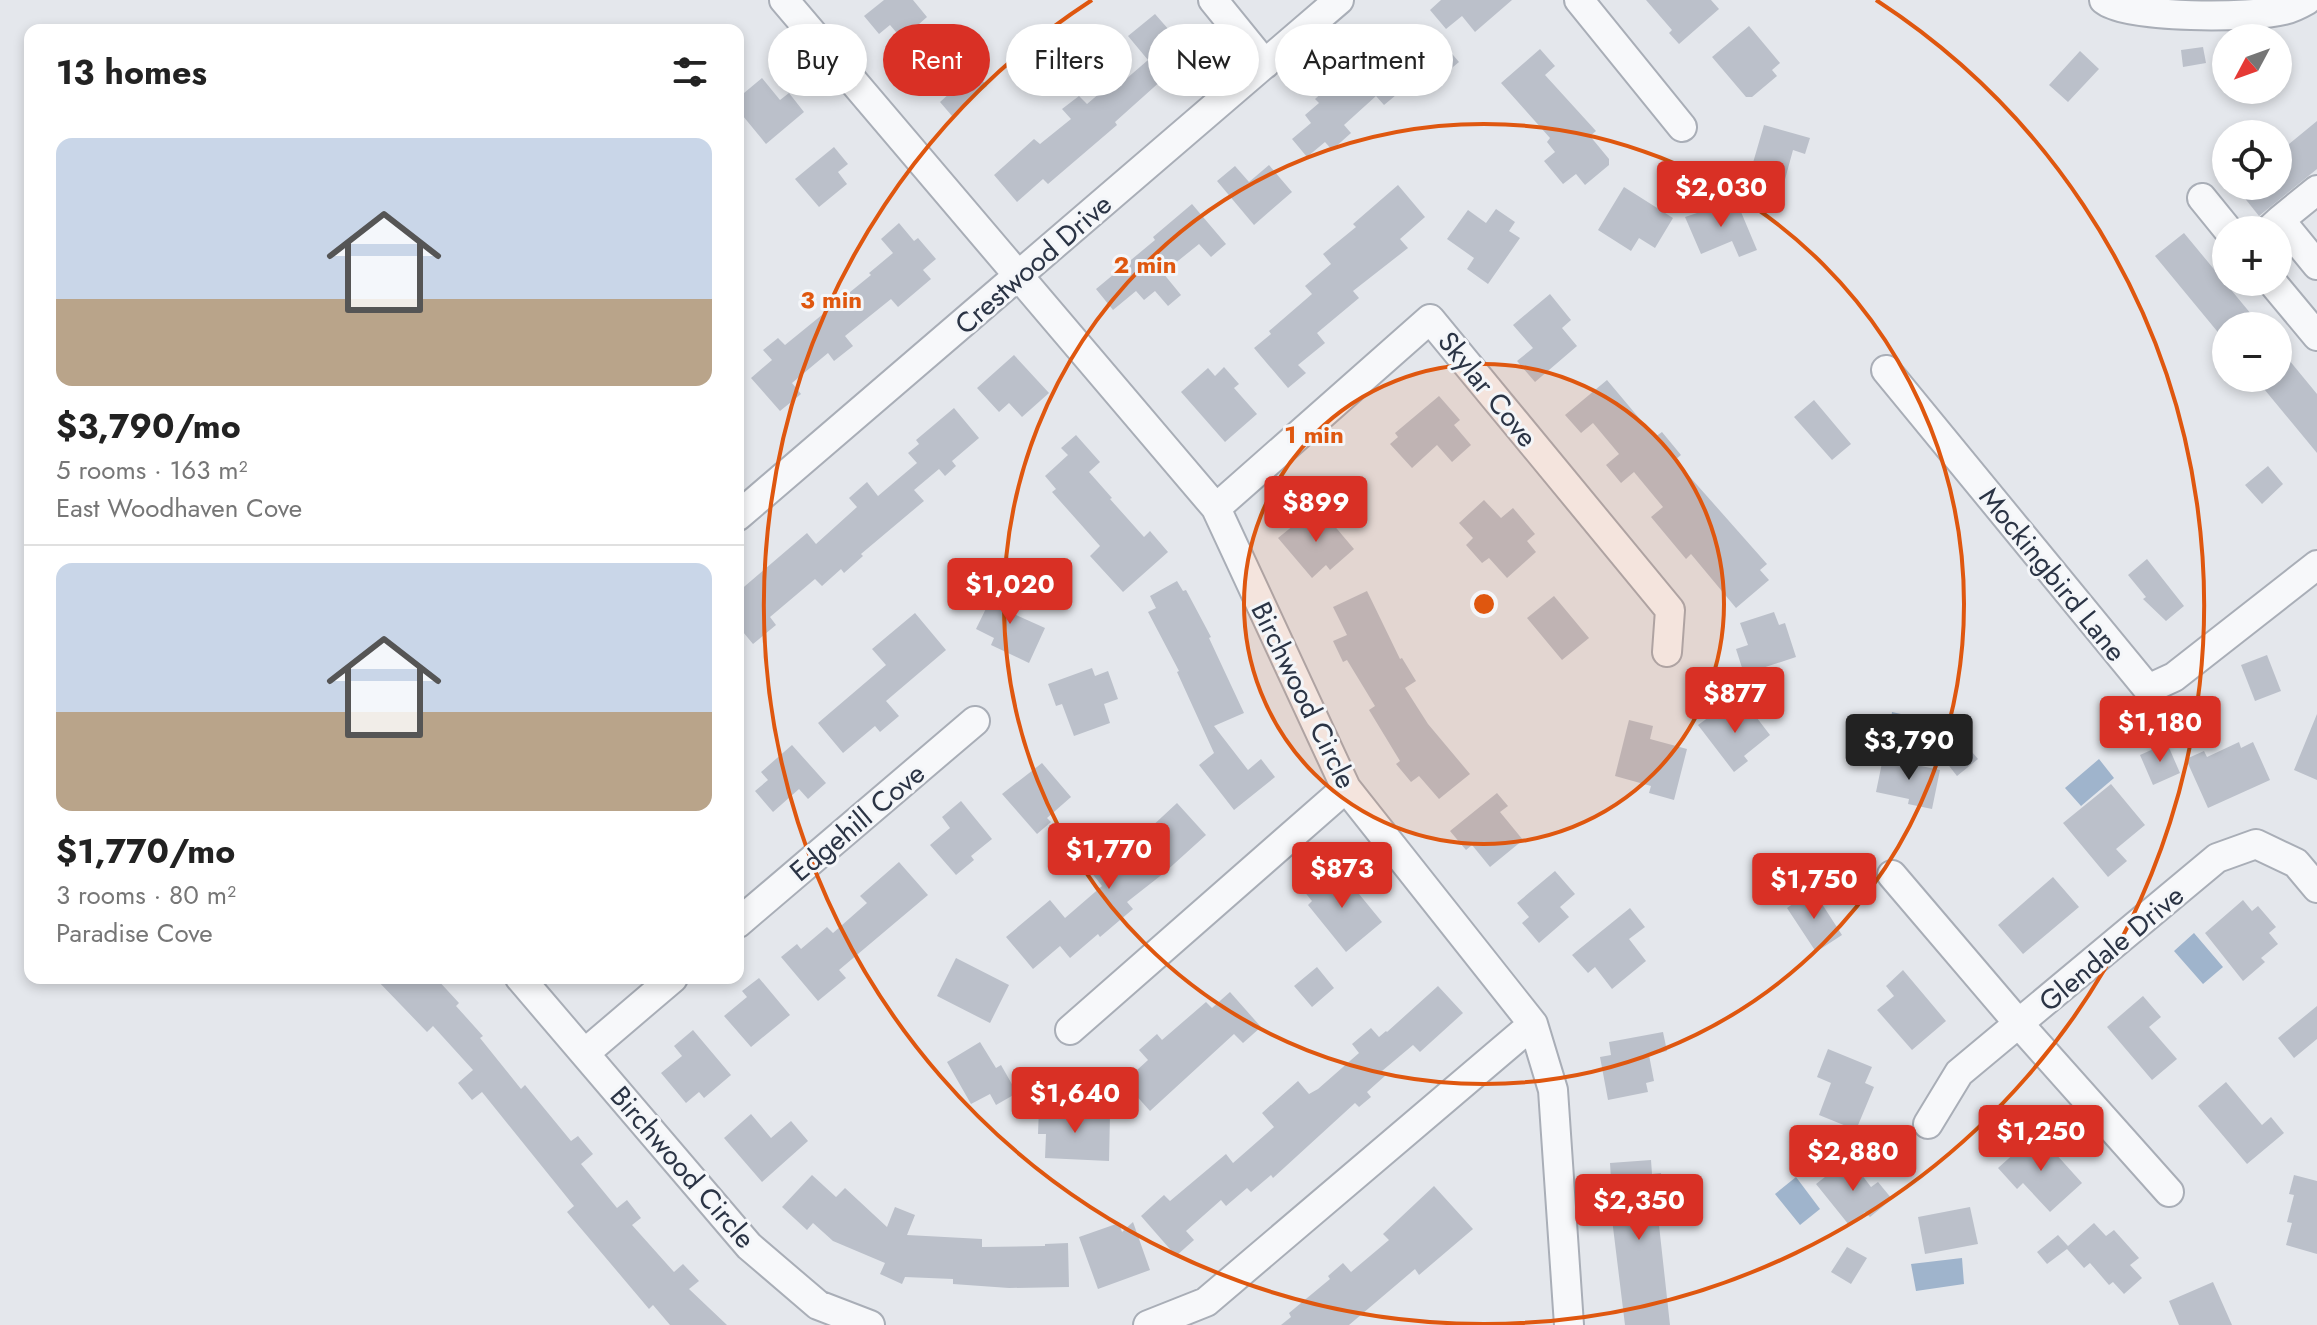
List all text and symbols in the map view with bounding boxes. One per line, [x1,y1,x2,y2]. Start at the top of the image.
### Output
chip: Buy [768,24,867,96]
chip: Rent [883,24,990,96]
chip: Filters [1006,24,1132,96]
chip: New [1148,24,1259,96]
chip: Apartment [1275,24,1453,96]
north arrow [2212,24,2292,104]
map controls [2212,24,2292,392]
text: 13 homes [56,48,207,97]
icon: filters [668,50,712,94]
button: locate [2212,120,2292,200]
pin: $2,030 [1656,161,1786,229]
text: $2,030 [1675,168,1767,206]
street label: Crestwood Drive [946,184,1121,344]
icon: home [312,190,456,334]
button: + [2212,216,2292,296]
text: 2 min [1113,247,1177,282]
text: 3 min [800,282,862,317]
button: − [2212,312,2292,392]
street label: Skylar Cove [1428,323,1547,456]
text: $3,790/mo [56,402,241,451]
text: 1 min [1284,417,1344,452]
text: 5 rooms · 163 m² [56,451,248,489]
pin: $899 [1269,476,1363,544]
street label: Mockingbird Lane [1969,478,2136,670]
text: $899 [1282,483,1350,521]
text: East Woodhaven Cove [56,489,302,527]
pin: $1,020 [945,558,1075,626]
text: $1,020 [965,565,1055,603]
centre of rings [1470,590,1498,618]
street label: Birchwood Circle [1241,595,1367,796]
icon: home [312,615,456,759]
pin: $877 [1688,667,1782,735]
text: $877 [1703,674,1767,712]
pin: $1,180 [2095,696,2225,764]
text: $1,180 [2118,703,2202,741]
pin: $3,790 [1844,714,1974,782]
text: $3,790 [1864,721,1954,759]
street label: Edgehill Cove [781,754,934,891]
pin: $1,770 [1044,823,1174,891]
text: $1,770/mo [56,827,235,876]
text: $1,770 [1066,830,1152,868]
pin: $873 [1295,842,1389,910]
text: $873 [1310,849,1374,887]
pin: $1,750 [1749,853,1879,921]
text: $1,750 [1770,860,1858,898]
street label: Glendale Drive [2030,875,2193,1021]
text: 3 rooms · 80 m² [56,876,236,914]
text: Paradise Cove [56,914,213,952]
pin: $1,640 [1010,1067,1140,1135]
text: $1,640 [1030,1074,1120,1112]
street label: Birchwood Circle [600,1077,765,1258]
pin: $1,250 [1976,1105,2106,1173]
text: $1,250 [1997,1112,2085,1150]
pin: $2,880 [1788,1125,1918,1193]
text: $2,880 [1807,1132,1899,1170]
pin: $2,350 [1574,1174,1704,1242]
text: $2,350 [1593,1181,1685,1219]

